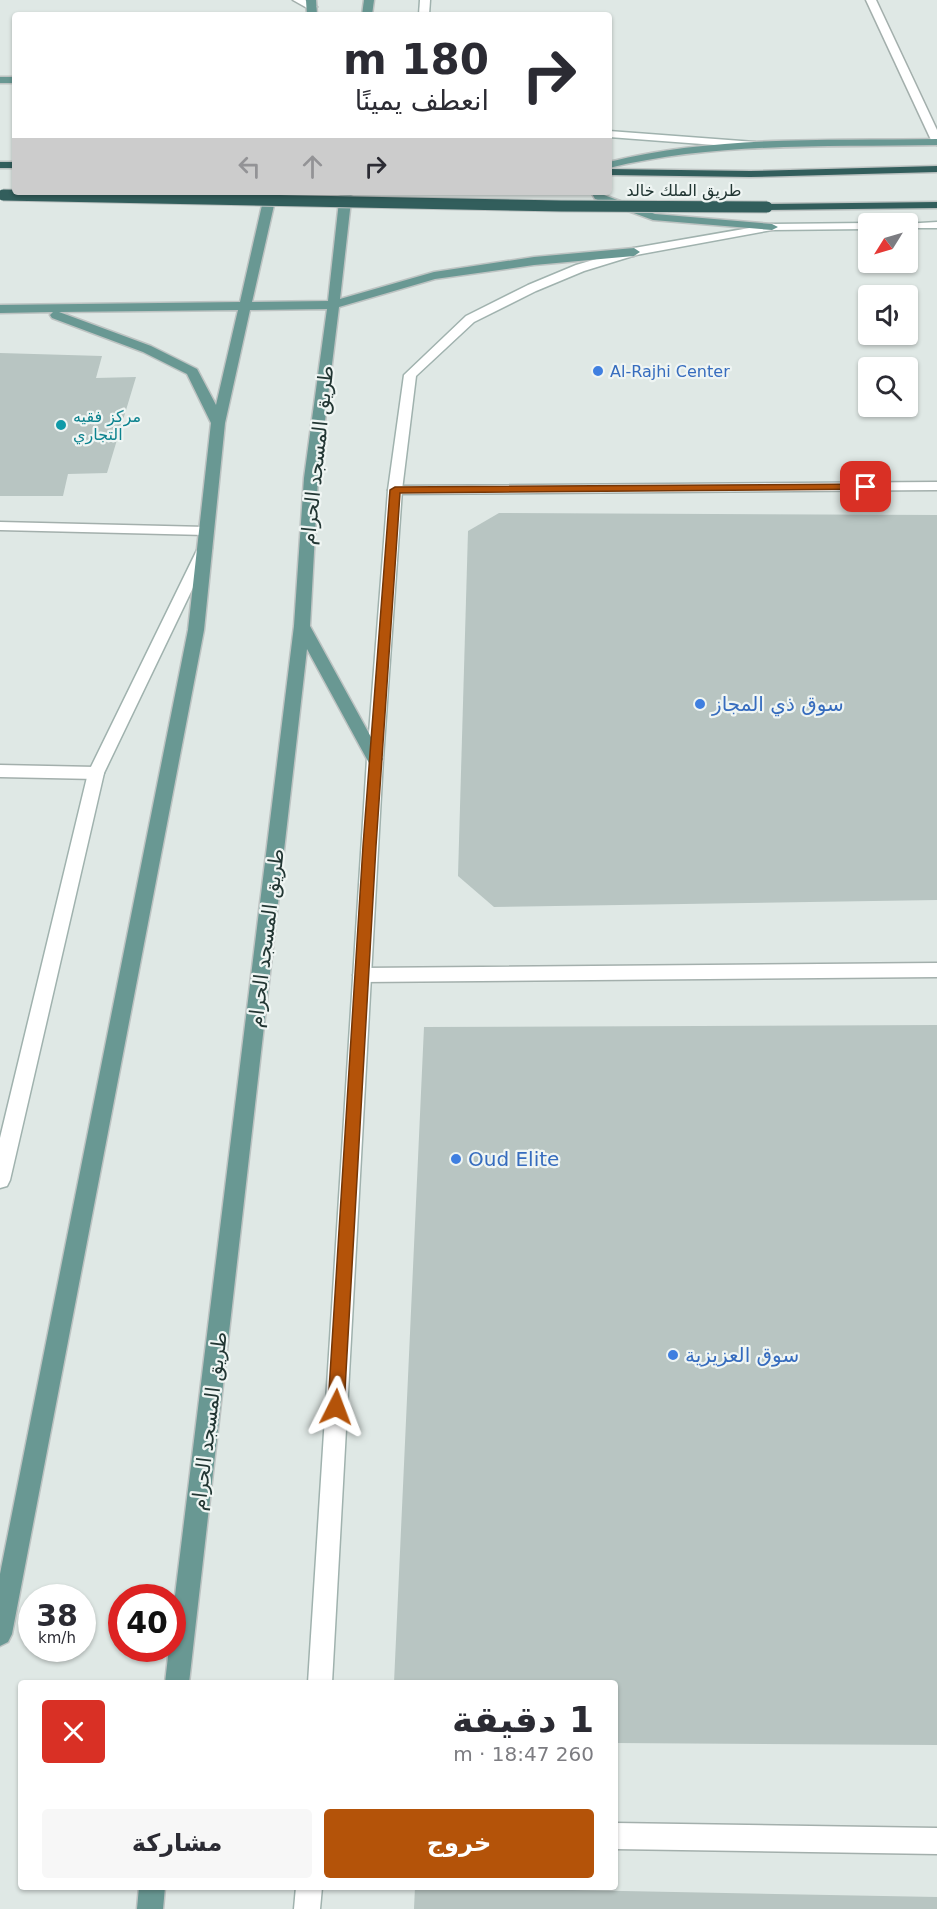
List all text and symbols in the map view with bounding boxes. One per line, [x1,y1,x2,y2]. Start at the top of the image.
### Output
text: 180 m [343,35,489,84]
icon: right [510,36,588,114]
text: انعطف يمينًا [355,85,489,116]
icon: left [233,150,266,183]
icon: ahead [296,150,329,183]
icon: right [359,150,392,183]
street label: طريق الملك خالد [627,181,741,201]
north arrow [858,213,918,273]
map controls [858,213,918,417]
button: sound [858,285,918,345]
button: search [858,357,918,417]
place label: Al-Rajhi Center [610,362,730,381]
street label: طريق المسجد الحرام [296,364,338,546]
marker: Al-Rajhi Center [591,364,605,378]
place label: مركز فقيه التجاري [73,407,141,445]
marker: مركز فقيه التجاري [54,418,68,432]
pin [840,461,891,512]
icon: arrive [849,470,882,503]
place label: سوق ذي المجاز [711,692,844,717]
marker: سوق ذي المجاز [693,697,707,711]
street label: طريق المسجد الحرام [243,847,289,1029]
place label: Oud Elite [468,1147,559,1171]
marker: Oud Elite [449,1152,463,1166]
street label: طريق المسجد الحرام [186,1330,232,1512]
place label: سوق العزيزية [685,1343,799,1367]
marker: سوق العزيزية [666,1348,680,1362]
position arrow [304,1375,368,1439]
speed limit sign: 40 [108,1584,186,1662]
text: 38 [36,1598,78,1633]
text: km/h [38,1629,76,1647]
text: 1 دقيقة [452,1699,594,1740]
button: close [42,1700,105,1763]
text: 260 m · 18:47 [453,1742,594,1766]
button: مشاركة [42,1809,312,1878]
button: خروج [324,1809,594,1878]

